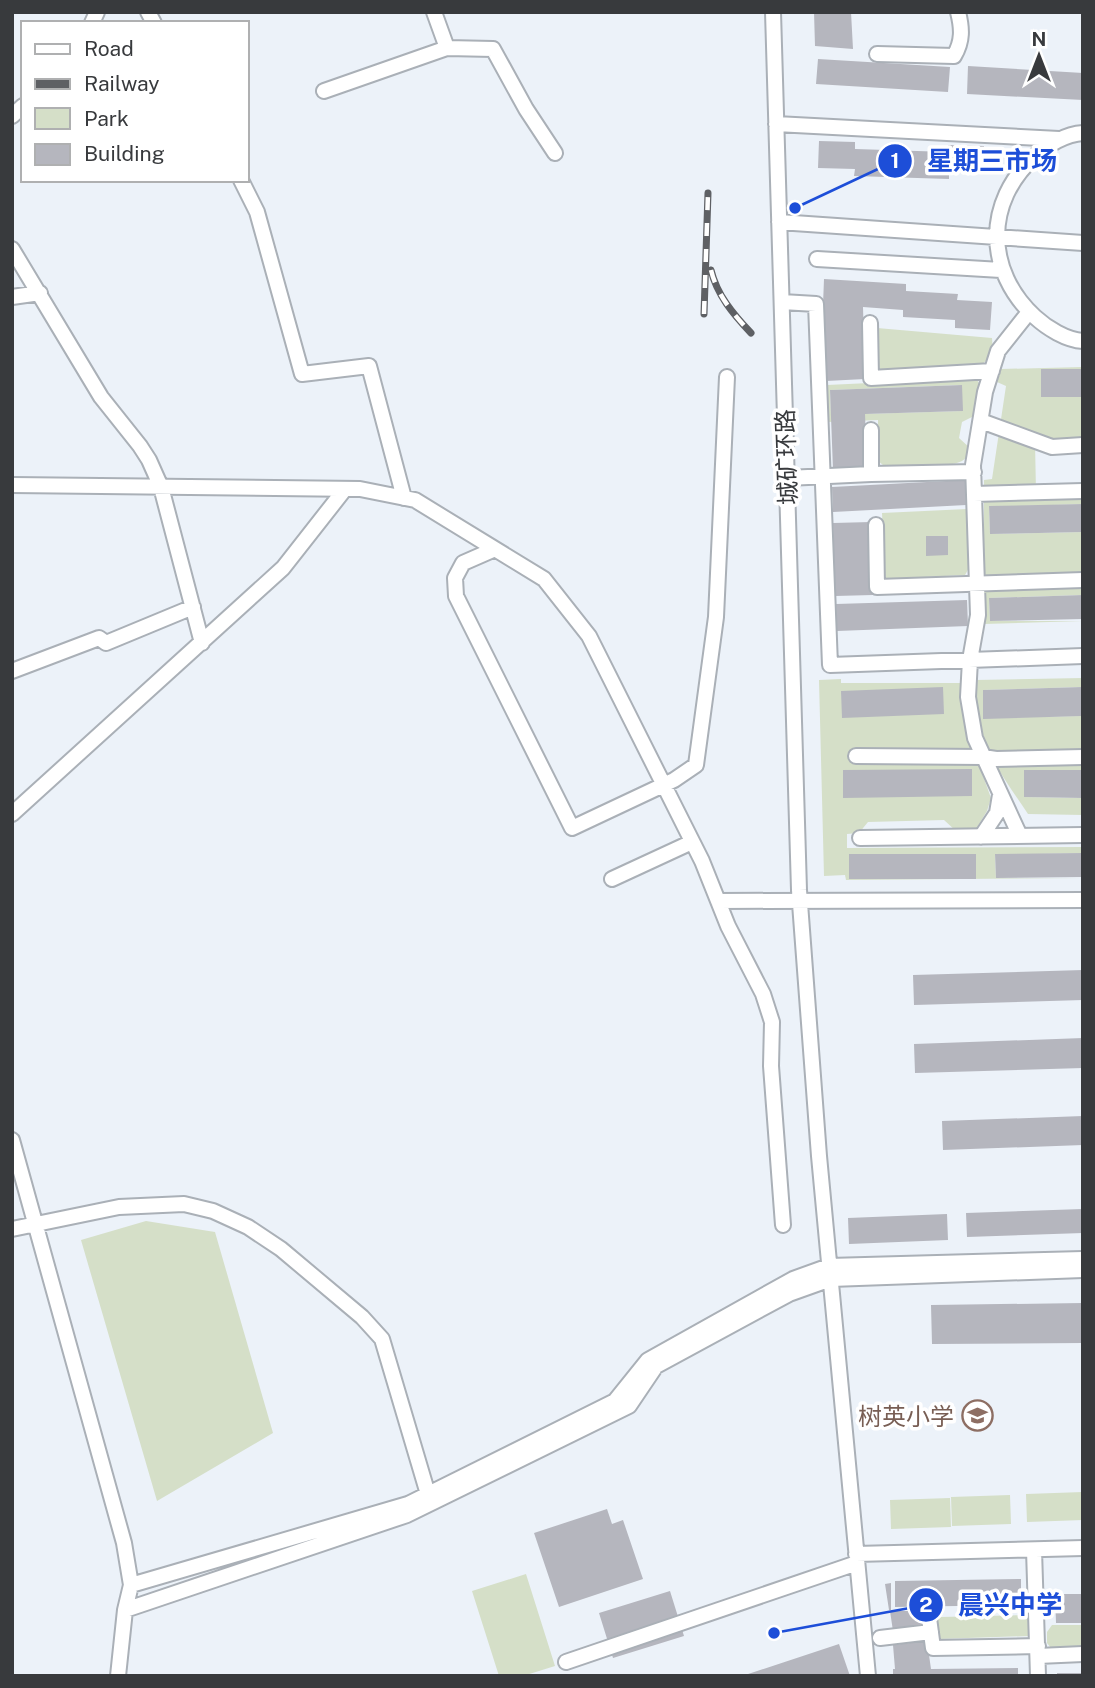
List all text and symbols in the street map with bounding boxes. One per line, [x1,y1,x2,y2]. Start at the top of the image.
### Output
legend [21,21,248,182]
north arrow [1004,21,1074,91]
text: N [1032,28,1046,50]
text: Road [84,36,134,61]
text: Railway [84,71,160,96]
text: Park [84,106,129,131]
callout: 星期三市场 [878,137,1071,184]
text: Building [84,141,165,166]
text: 星期三市场 [927,145,1057,176]
text: 1 [891,148,900,173]
street label: 城矿环路 [770,409,802,505]
school or university icon: 树英小学 [960,1399,994,1433]
place label: 树英小学 [858,1402,954,1430]
callout: 晨兴中学 [909,1582,1076,1629]
text: 晨兴中学 [958,1589,1062,1620]
text: 2 [919,1592,933,1617]

